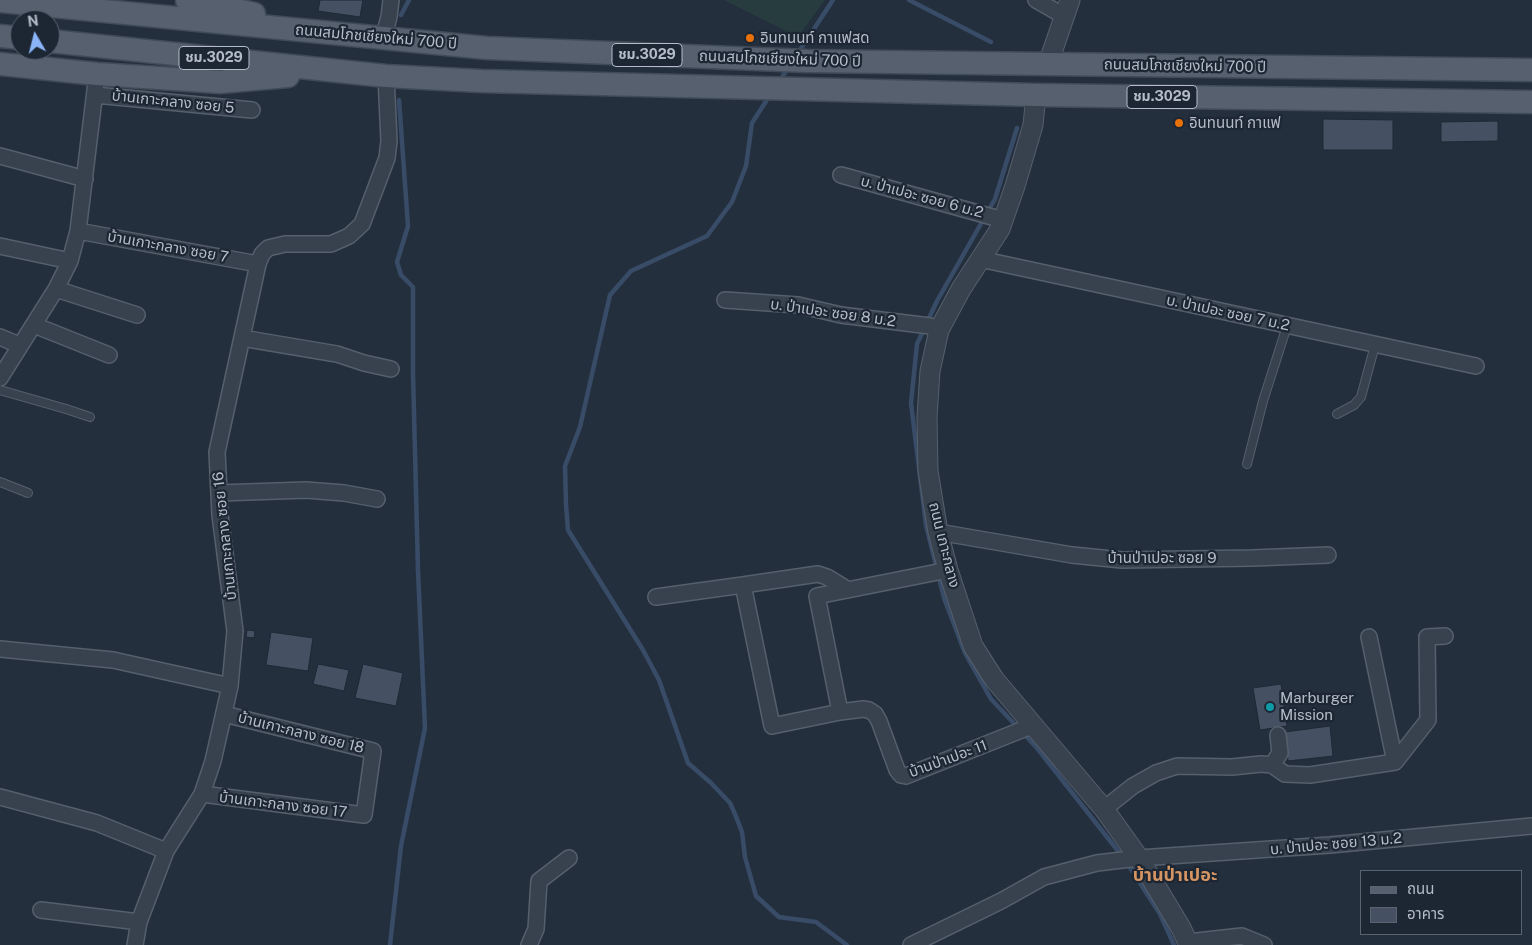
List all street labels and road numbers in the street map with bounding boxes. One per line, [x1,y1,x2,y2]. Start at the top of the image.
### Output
street label: ถนนสมโภชเชียงใหม่ 700 ปี [294,21,458,53]
road number: ชม.3029 [612,44,682,66]
road number: ชม.3029 [179,46,249,70]
street label: ถนนสมโภชเชียงใหม่ 700 ปี [699,47,861,71]
street label: ถนนสมโภชเชียงใหม่ 700 ปี [1104,56,1266,76]
road number: ชม.3029 [1127,85,1197,108]
street label: บ้านเกาะกลาง ซอย 5 [111,87,235,117]
street label: บ. ป่าเปอะ ซอย 6 ม.2 [859,172,985,222]
street label: บ้านเกาะกลาง ซอย 7 [106,227,230,267]
street label: บ. ป่าเปอะ ซอย 7 ม.2 [1165,291,1291,335]
street label: บ. ป่าเปอะ ซอย 8 ม.2 [769,295,897,331]
street label: บ้านเกาะกลาง ซอย 16 [209,471,241,601]
street label: ถนน เกาะกลาง [925,500,963,590]
street label: บ้านป่าเปอะ ซอย 9 [1107,549,1217,567]
street label: บ้านเกาะกลาง ซอย 18 [236,709,366,757]
street label: บ้านป่าเปอะ 11 [906,736,990,782]
street label: บ้านเกาะกลาง ซอย 17 [218,788,348,822]
street label: บ. ป่าเปอะ ซอย 13 ม.2 [1269,829,1403,859]

